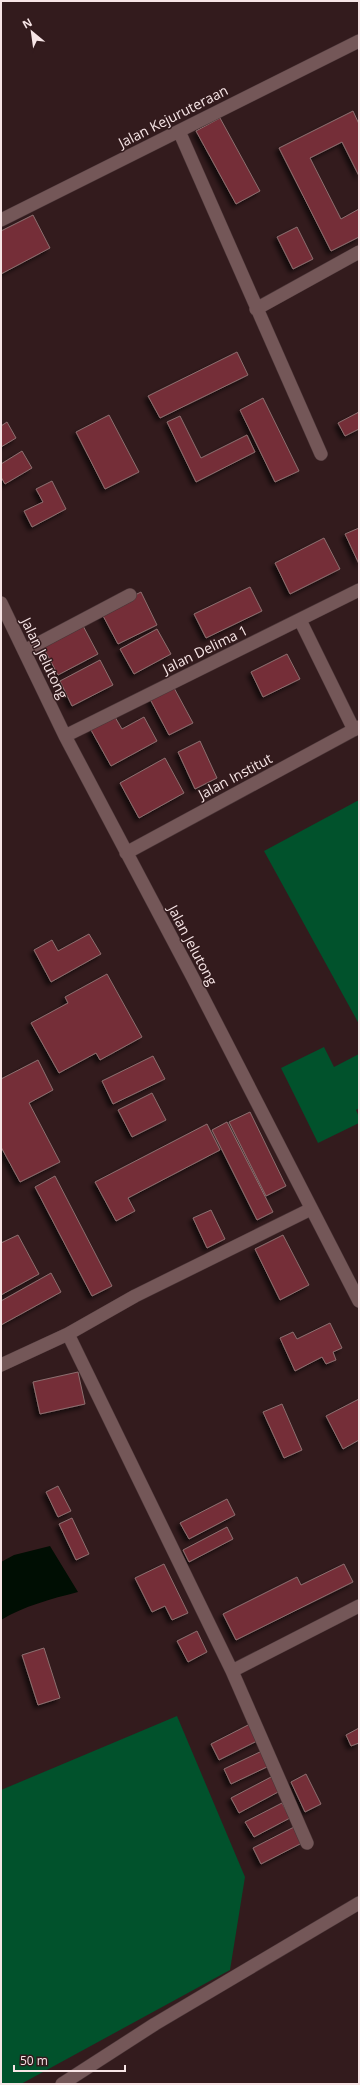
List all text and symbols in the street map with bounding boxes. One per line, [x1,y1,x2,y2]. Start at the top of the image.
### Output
north arrow [12,12,52,52]
text: N [19,14,34,32]
street label: Jalan Kejuruteraan [113,80,231,153]
street label: Jalan Jelutong [16,612,73,702]
street label: Jalan Delima 1 [157,620,251,679]
street label: Jalan Institut [193,749,275,804]
street label: Jalan Jelutong [163,900,222,989]
scale bar [14,2047,125,2073]
text: 50 m [20,2052,48,2069]

